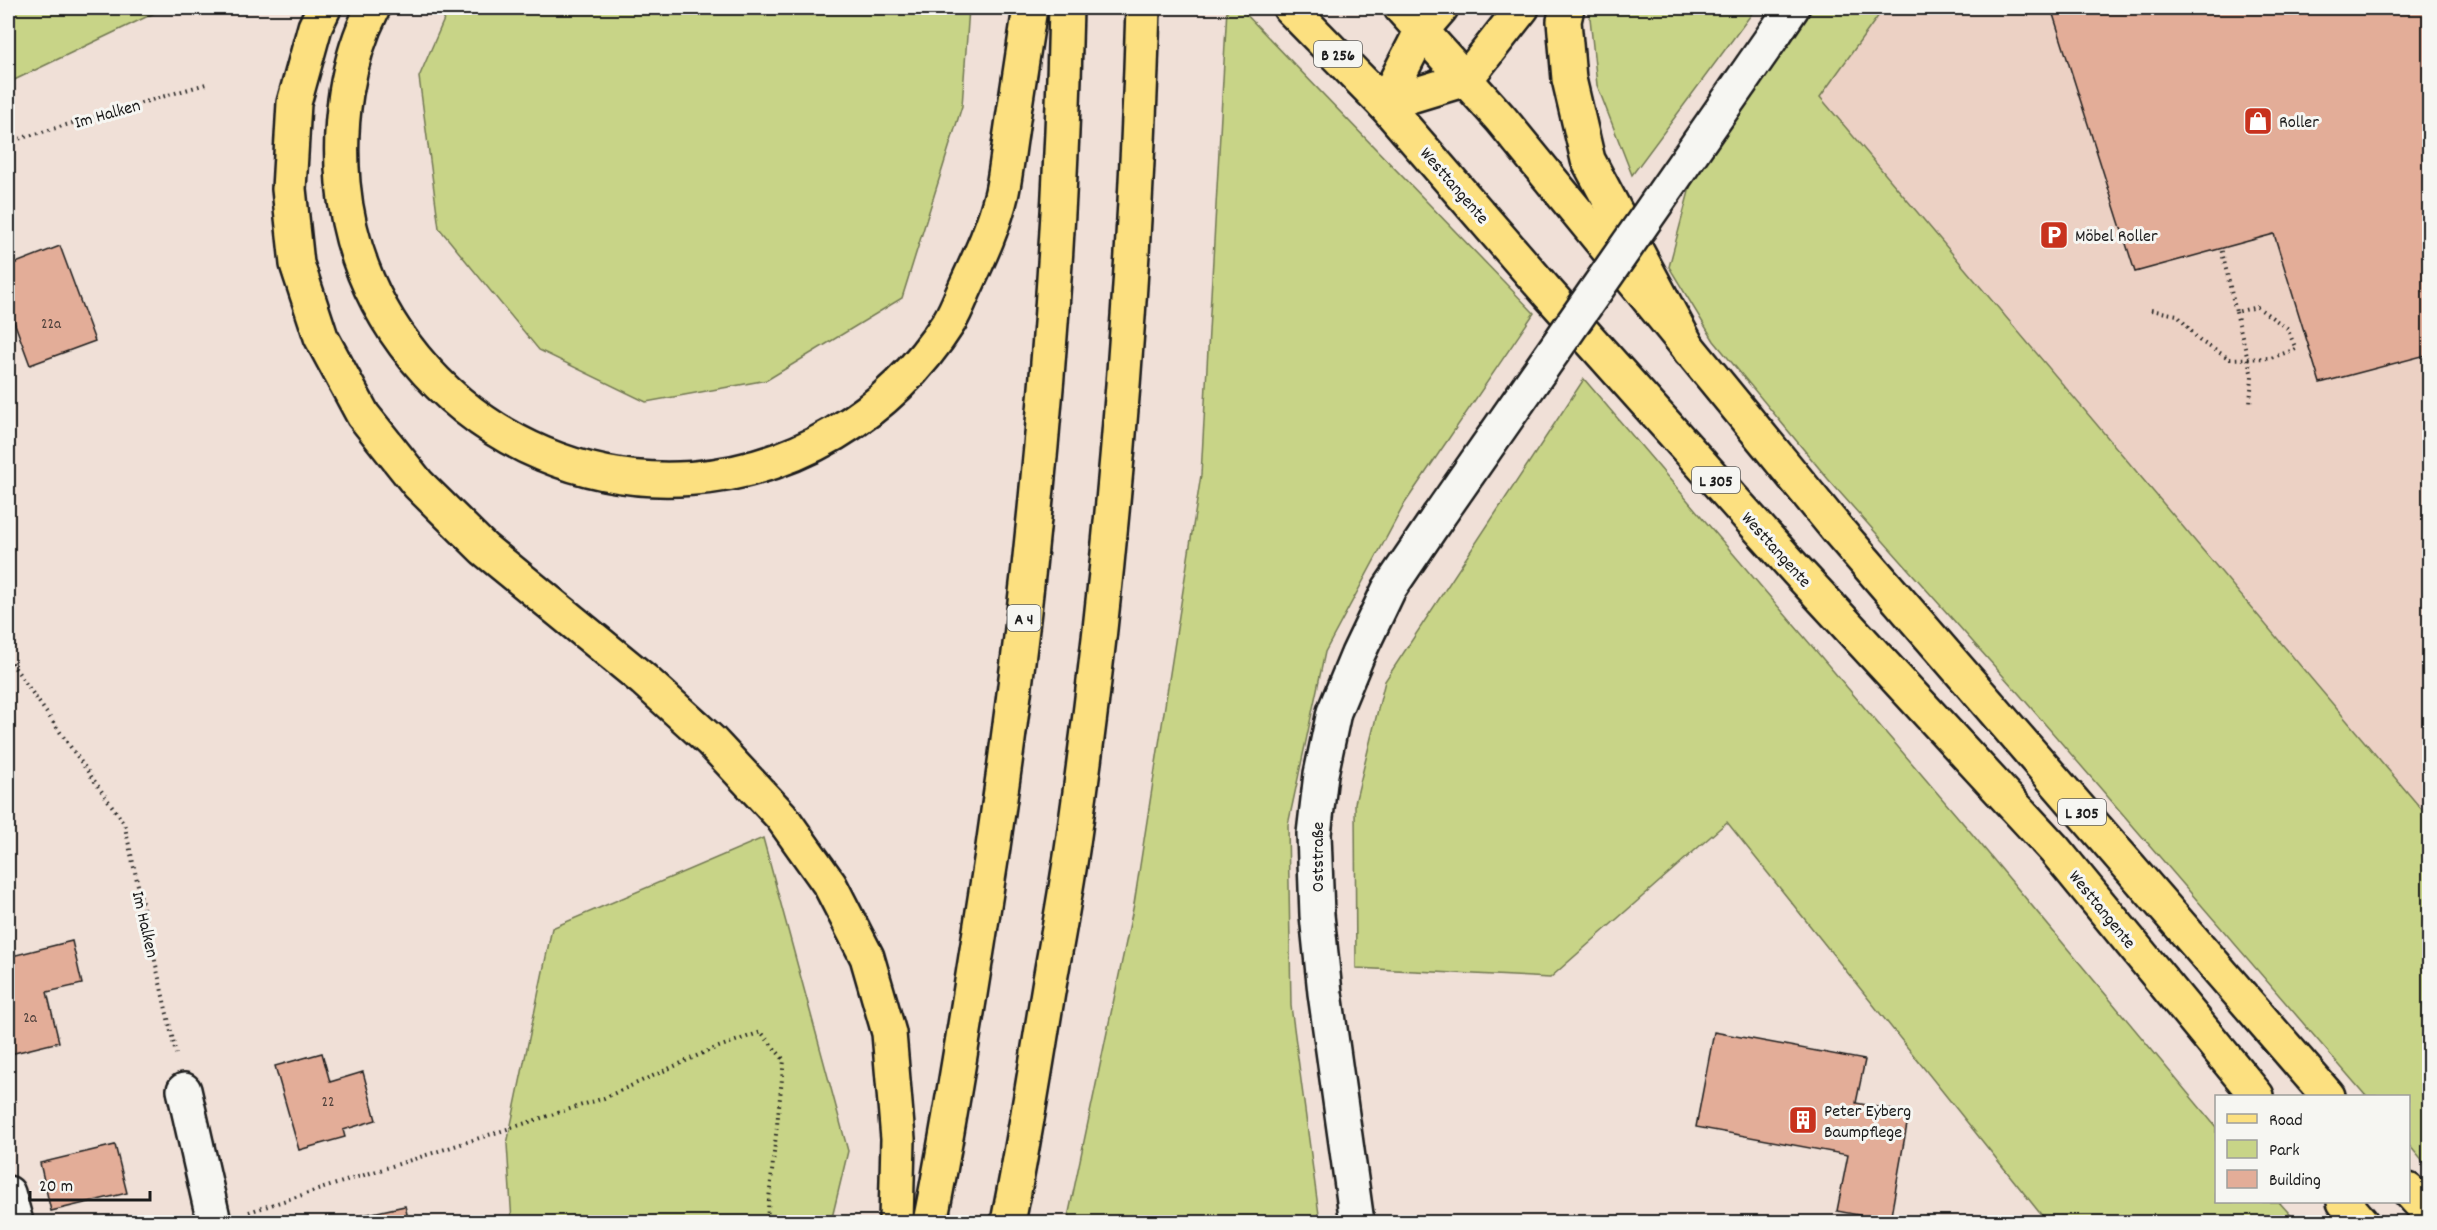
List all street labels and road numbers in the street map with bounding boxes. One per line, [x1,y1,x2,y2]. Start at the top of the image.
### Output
road number: B 256 [1314,41,1362,67]
street label: Im Halken [72,94,144,137]
street label: Westtangente [1413,143,1494,231]
road number: L 305 [1692,467,1740,493]
street label: Westtangente [1734,507,1816,594]
road number: A 4 [1008,605,1040,631]
road number: L 305 [2058,799,2106,825]
street label: Oststraße [1307,822,1332,892]
street label: Westtangente [2062,866,2141,955]
street label: Im Halken [124,889,163,960]

